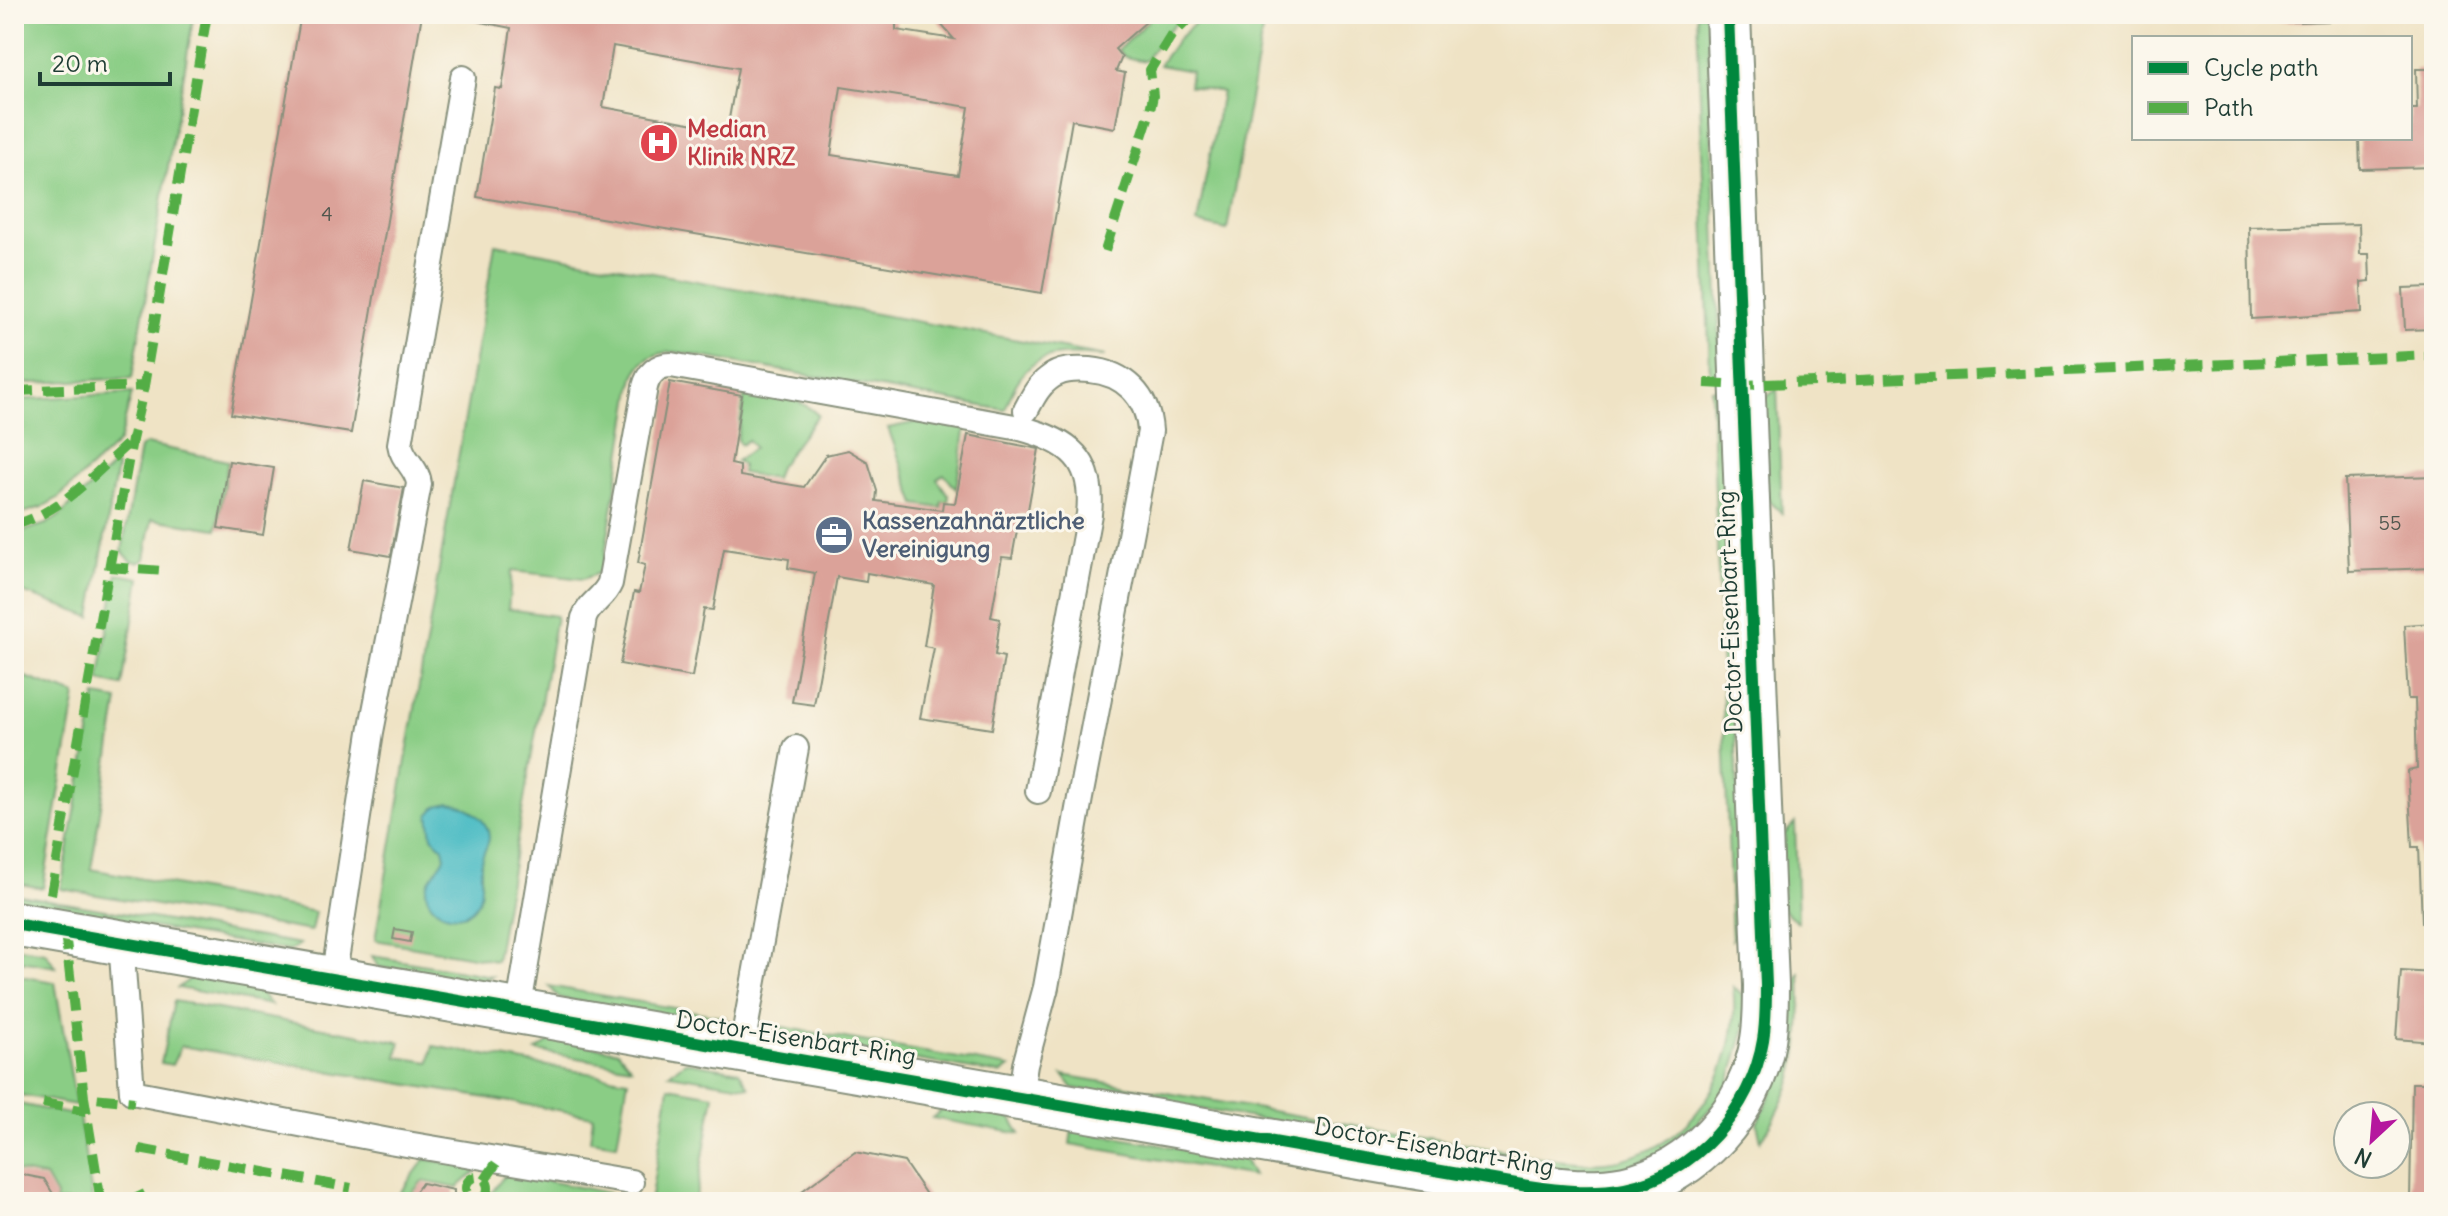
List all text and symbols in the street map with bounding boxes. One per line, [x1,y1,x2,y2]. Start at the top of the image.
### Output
scale bar [40,36,170,86]
legend [2132,36,2412,140]
text: 20 m [52,48,108,78]
text: Cycle path [2204,52,2319,82]
text: Path [2204,92,2254,122]
place label: Median Klinik NRZ [687,113,796,171]
hospital icon: Median Klinik NRZ [638,122,680,164]
house number: 4 [321,201,333,226]
street label: Doctor-Eisenbart-Ring [1710,490,1748,734]
place label: Kassenzahnärztliche Vereinigung [862,505,1085,563]
house number: 55 [2379,510,2402,535]
office icon: Kassenzahnärztliche Vereinigung [813,514,855,556]
street label: Doctor-Eisenbart-Ring [674,1003,918,1071]
north arrow [2332,1100,2412,1180]
street label: Doctor-Eisenbart-Ring [1312,1110,1556,1182]
text: N [2350,1142,2376,1174]

